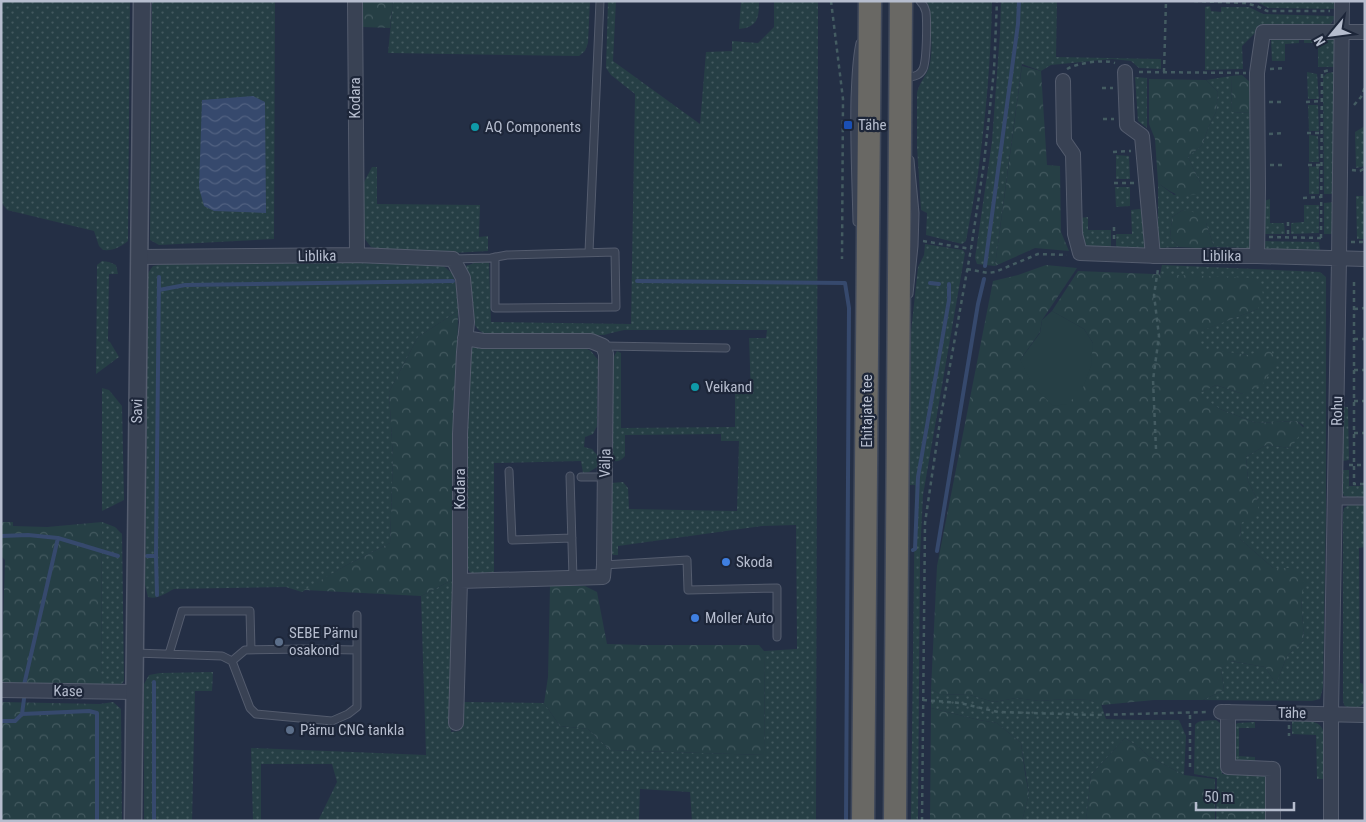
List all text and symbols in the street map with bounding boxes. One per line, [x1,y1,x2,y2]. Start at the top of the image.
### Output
north arrow [1306,10,1356,60]
text: N [1311,34,1329,49]
street label: Kodara [346,77,364,119]
place label: Tähe [858,116,886,134]
place label: AQ Components [485,118,581,136]
marker: Tähe [842,119,854,131]
marker: AQ Components [469,121,481,133]
street label: Liblika [297,247,337,265]
street label: Liblika [1203,247,1241,265]
street label: Ehitajate tee [858,374,876,448]
place label: Veikand [705,378,752,396]
marker: Veikand [689,381,701,393]
street label: Rohu [1328,396,1346,426]
street label: Savi [128,398,146,424]
street label: Välja [596,448,614,478]
street label: Kodara [451,468,469,510]
place label: Skoda [736,553,773,571]
marker: Skoda [720,556,732,568]
place label: Moller Auto [705,609,773,627]
marker: Moller Auto [689,612,701,624]
place label: SEBE Pärnu osakond [289,624,358,659]
marker: SEBE Pärnu osakond [273,636,285,648]
street label: Kase [53,682,83,700]
street label: Tähe [1278,704,1306,722]
place label: Pärnu CNG tankla [300,721,404,739]
marker: Pärnu CNG tankla [284,724,296,736]
scale bar [1196,780,1294,812]
text: 50 m [1204,788,1234,806]

